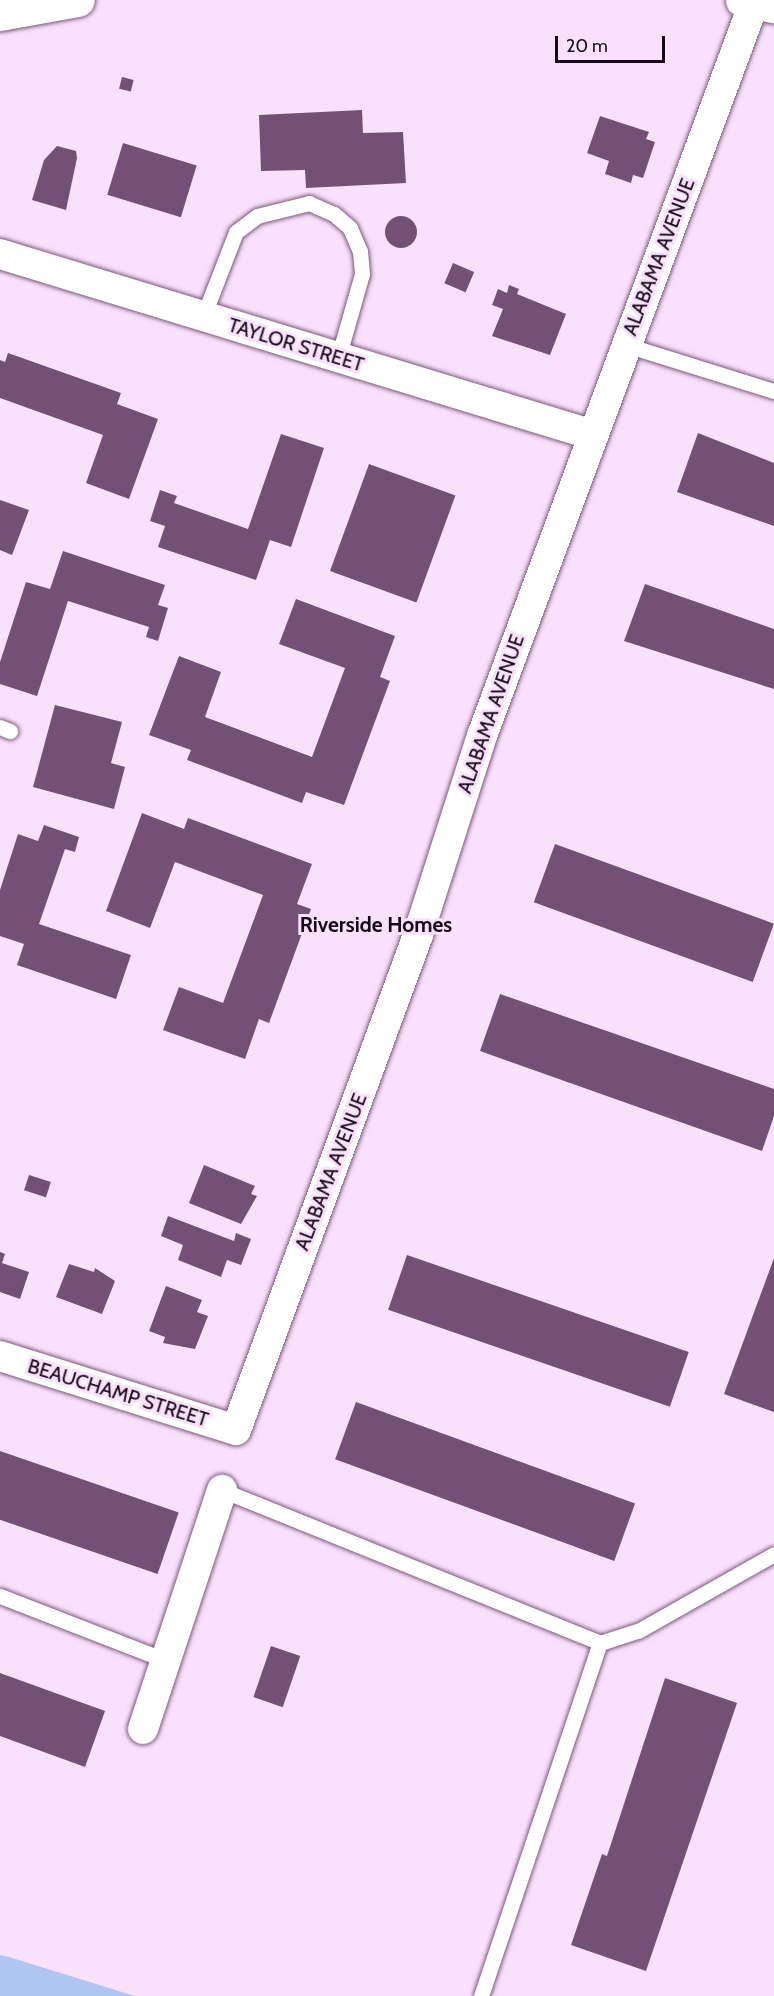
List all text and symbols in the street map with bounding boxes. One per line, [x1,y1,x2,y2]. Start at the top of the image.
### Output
scale bar [558,24,668,62]
text: 20 m [566,35,608,57]
street label: ALABAMA AVENUE [618,175,700,339]
street label: TAYLOR STREET [225,313,367,377]
street label: ALABAMA AVENUE [453,632,529,796]
district label: Riverside Homes [300,912,452,938]
street label: ALABAMA AVENUE [290,1090,372,1254]
street label: BEAUCHAMP STREET [25,1354,211,1432]

